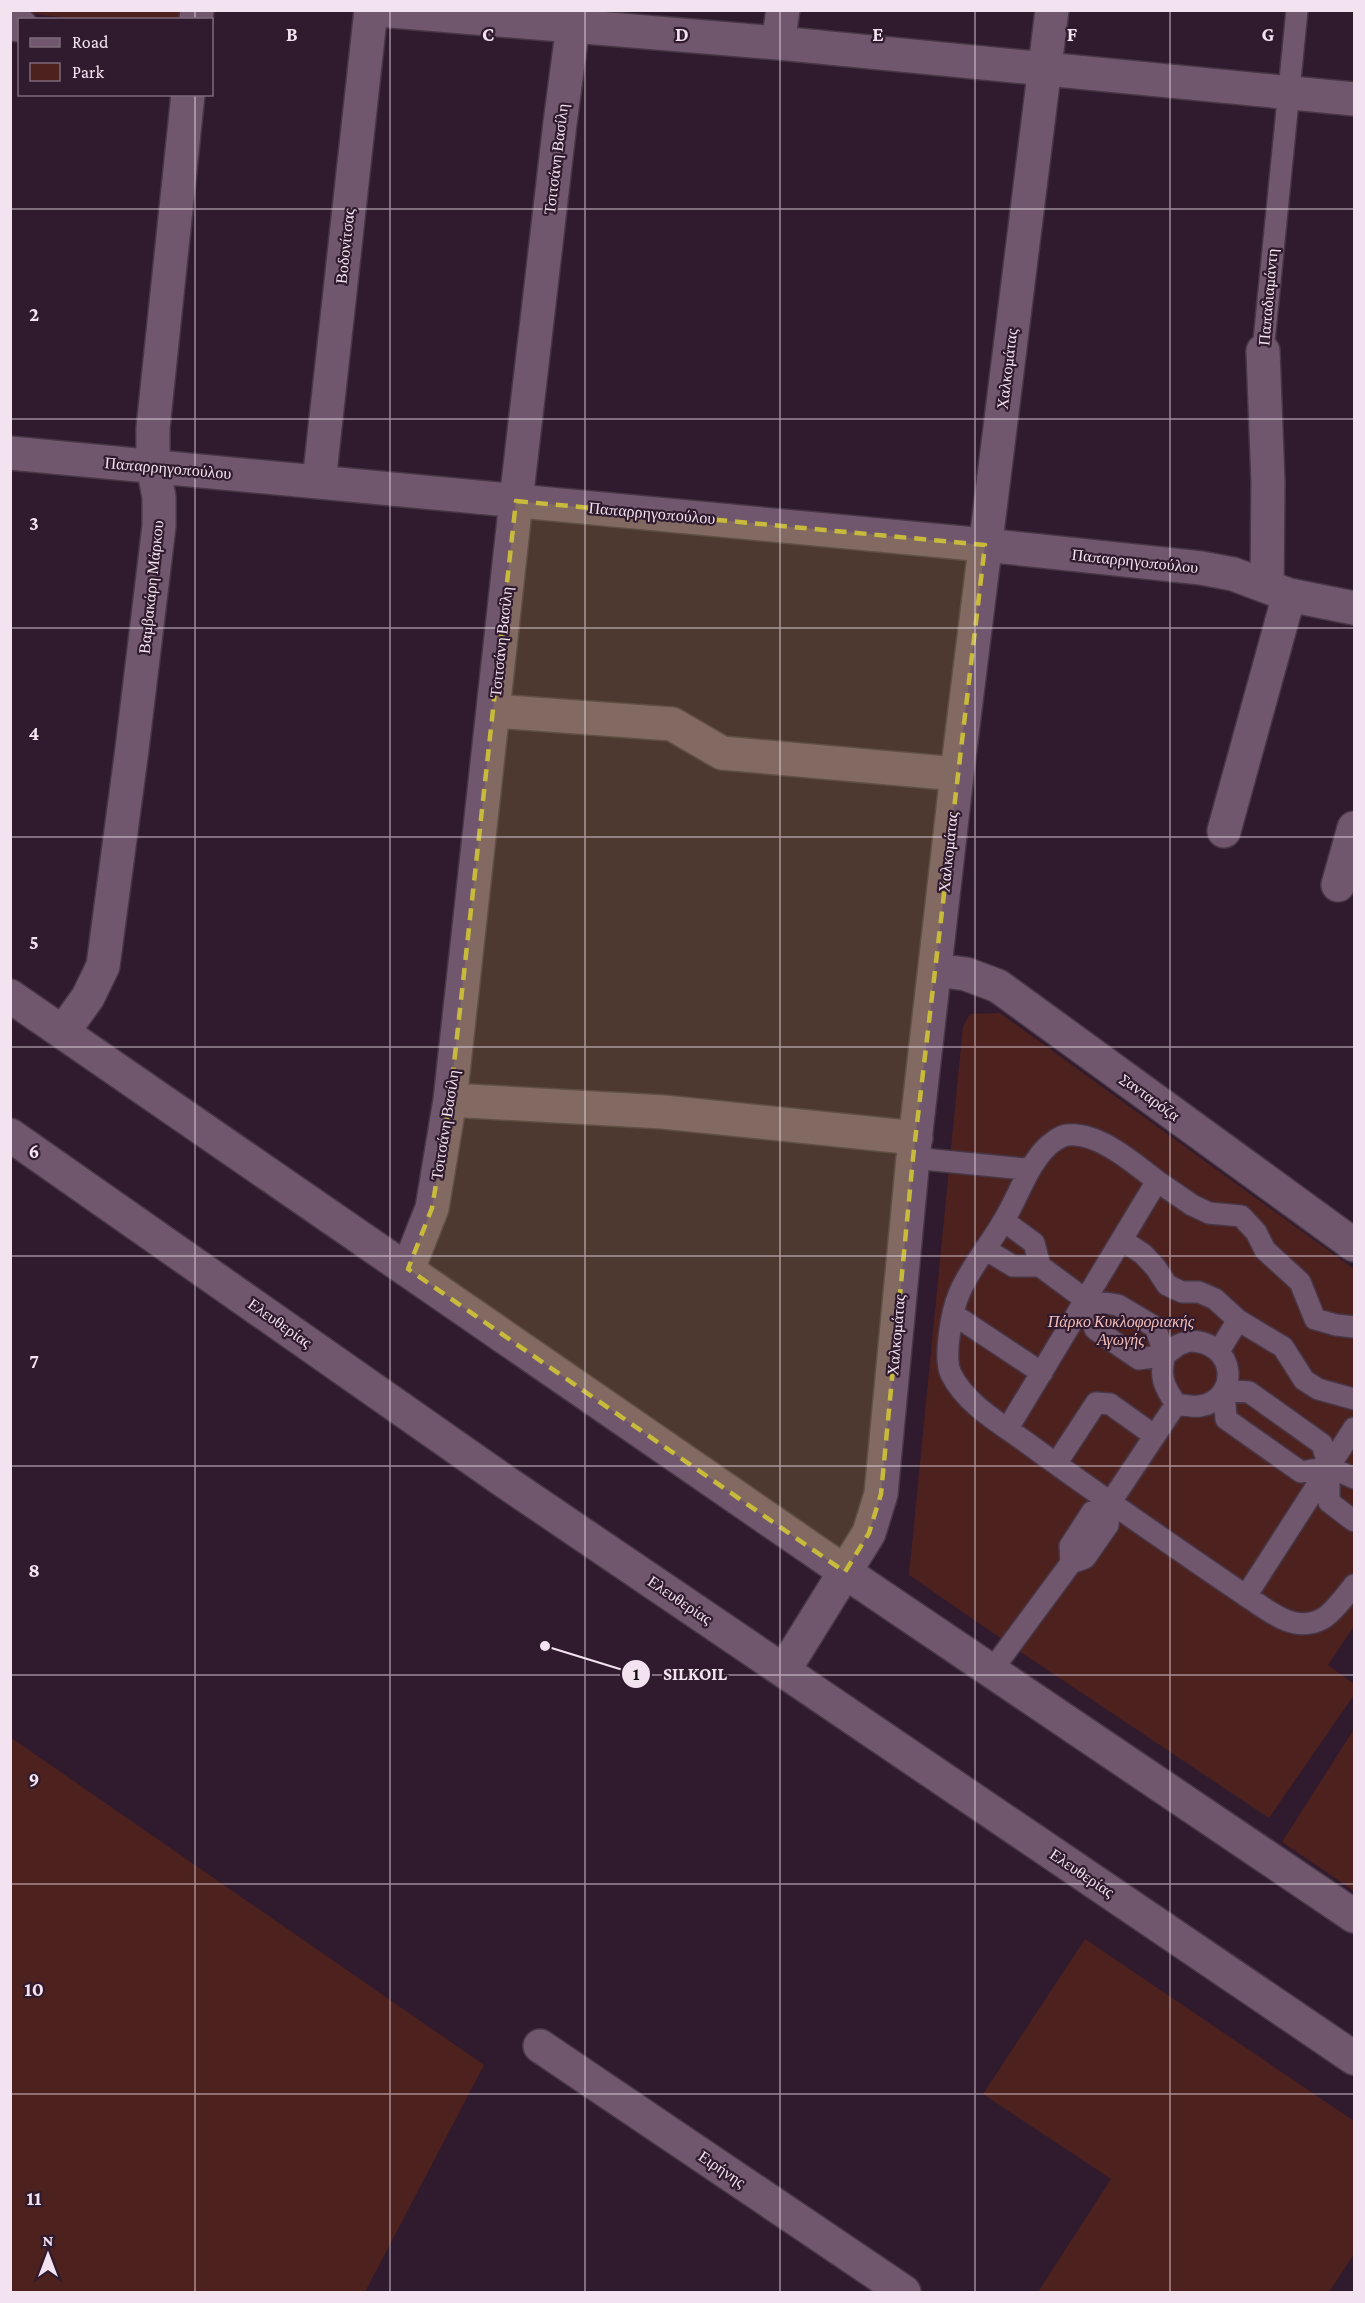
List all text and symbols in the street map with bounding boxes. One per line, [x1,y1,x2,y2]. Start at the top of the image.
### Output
legend [18,18,213,96]
text: B [286,23,298,45]
text: C [482,23,494,45]
text: D [675,23,689,45]
text: E [872,23,884,45]
text: F [1067,23,1078,45]
text: G [1262,23,1275,45]
text: Road [72,32,109,52]
text: Park [72,62,104,82]
street label: Τσιτσάνη Βασίλη [541,103,572,216]
street label: Βοδονίτσας [333,207,357,284]
street label: Παπαδιαμάντη [1255,248,1282,346]
text: 2 [29,303,39,325]
street label: Χαλκομάτας [994,327,1021,411]
street label: Παπαρρηγοπούλου [104,454,232,483]
street label: Παπαρρηγοπούλου [588,499,716,528]
text: 3 [29,512,39,534]
street label: Βαμβακάρη Μάρκου [136,519,167,655]
street label: Παπαρρηγοπούλου [1071,546,1199,577]
street label: Τσιτσάνη Βασίλη [487,586,516,698]
text: 4 [29,722,40,744]
street label: Χαλκομάτας [935,810,962,893]
text: 5 [29,931,39,953]
street label: Τσιτσάνη Βασίλη [428,1069,463,1182]
street label: Σανταρόζα [1117,1070,1183,1125]
text: 6 [29,1140,39,1162]
street label: Χαλκομάτας [884,1293,909,1376]
street label: Ελευθερίας [244,1295,316,1352]
park label: Πάρκο Κυκλοφοριακής Αγωγής [1047,1313,1195,1349]
text: 7 [29,1350,39,1372]
text: 8 [28,1559,40,1581]
street label: Ελευθερίας [644,1572,716,1629]
callout: SILKOIL [621,1656,739,1692]
text: 1 [633,1664,640,1684]
text: SILKOIL [663,1664,727,1684]
text: 9 [29,1768,39,1790]
street label: Ελευθερίας [1046,1845,1118,1902]
text: 10 [24,1978,44,2000]
street label: Ειρήνης [695,2147,749,2192]
text: 11 [27,2187,42,2209]
north arrow [18,2225,78,2285]
text: N [43,2232,54,2249]

